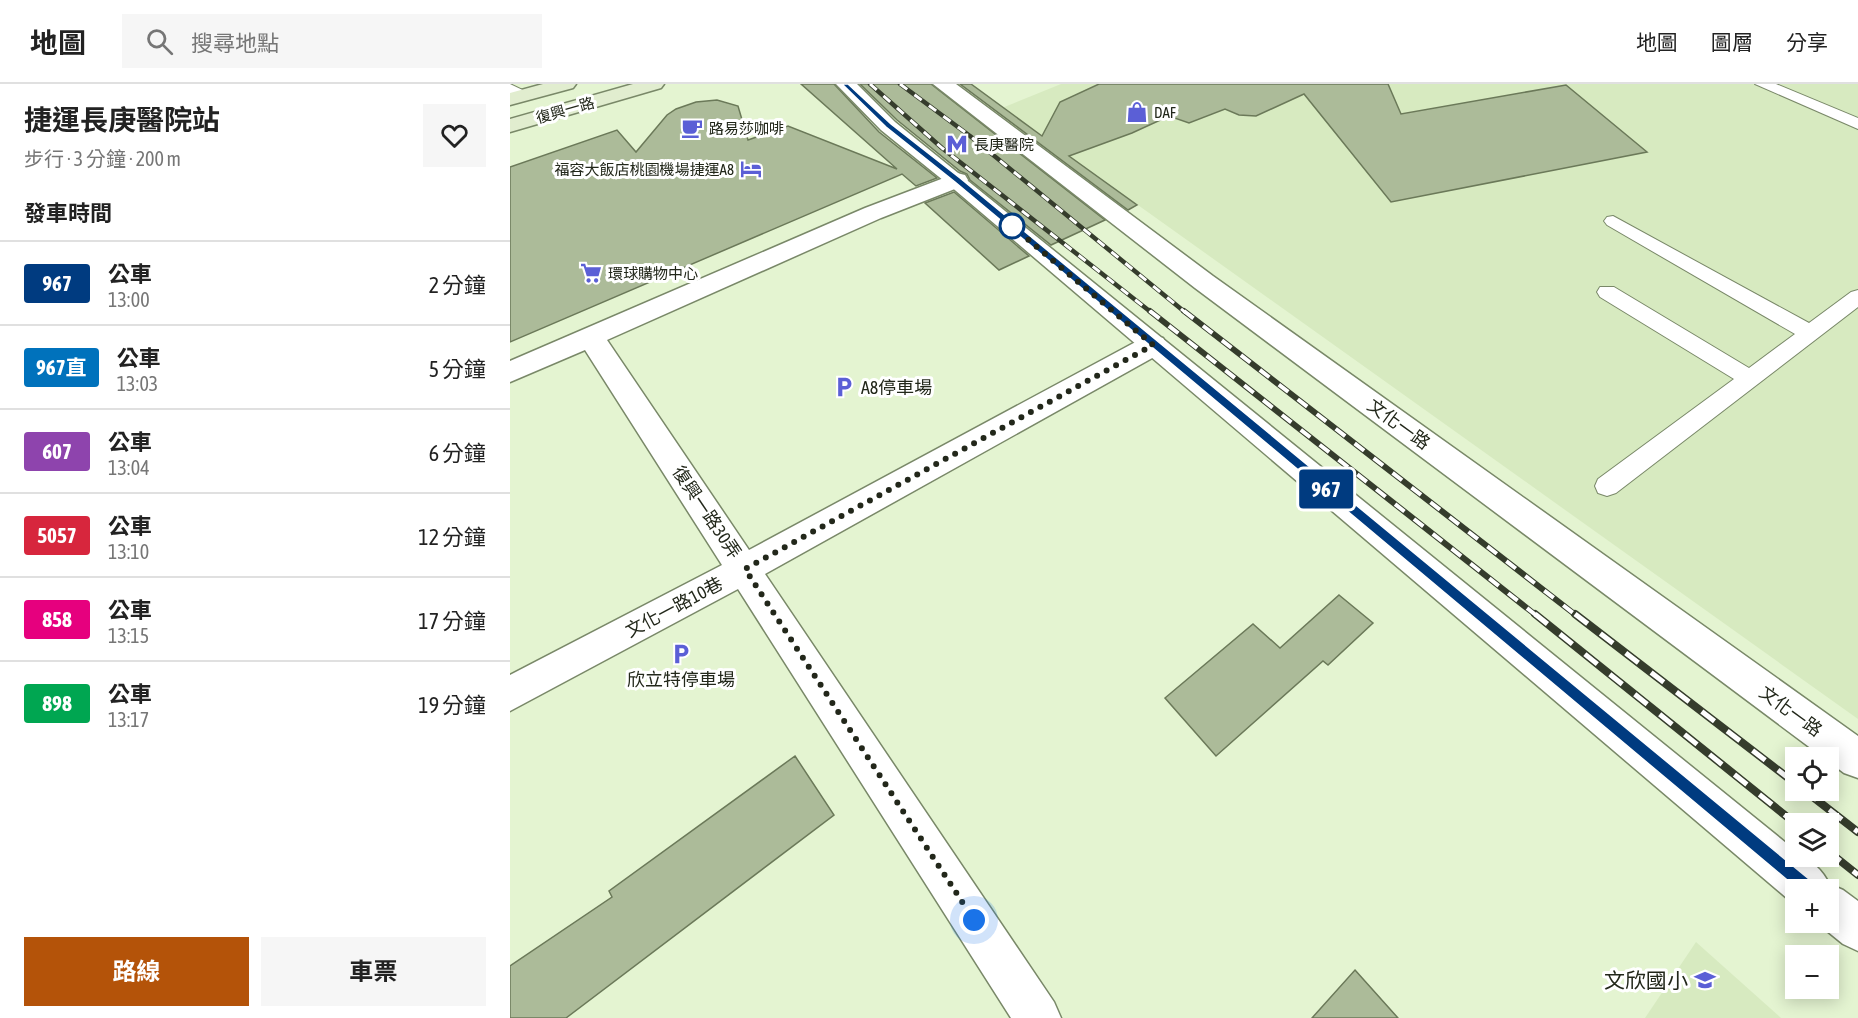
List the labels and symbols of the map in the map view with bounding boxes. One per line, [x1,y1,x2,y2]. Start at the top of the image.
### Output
street label: 復興一路 [534,94,596,126]
shop icon: DAF [1125,100,1149,124]
place label: DAF [1154,104,1176,121]
cafe icon: 路易莎咖啡 [680,116,704,140]
place label: 路易莎咖啡 [709,120,784,137]
metro station icon: 長庚醫院 [945,132,969,156]
place label: 長庚醫院 [974,136,1034,153]
hotel icon: 福容大飯店桃園機場捷運A8 [739,157,763,181]
place label: 福容大飯店桃園機場捷運A8 [555,161,734,178]
unlabelled marker [999,213,1025,239]
supermarket icon: 環球購物中心 [579,261,603,285]
place label: 環球購物中心 [608,265,698,282]
parking icon: A8停車場 [832,375,856,399]
place label: A8停車場 [861,377,932,398]
street label: 文化一路 [1364,394,1434,454]
street label: 復興一路30弄 [668,462,746,562]
line badge: 967 [1292,470,1360,508]
street label: 文化一路10巷 [622,573,726,641]
parking icon: 欣立特停車場 [669,642,693,666]
place label: 欣立特停車場 [627,669,735,690]
street label: 文化一路 [1756,681,1826,741]
your location [959,905,989,935]
place label: 文欣國小 [1604,968,1688,992]
school or university icon: 文欣國小 [1693,968,1717,992]

